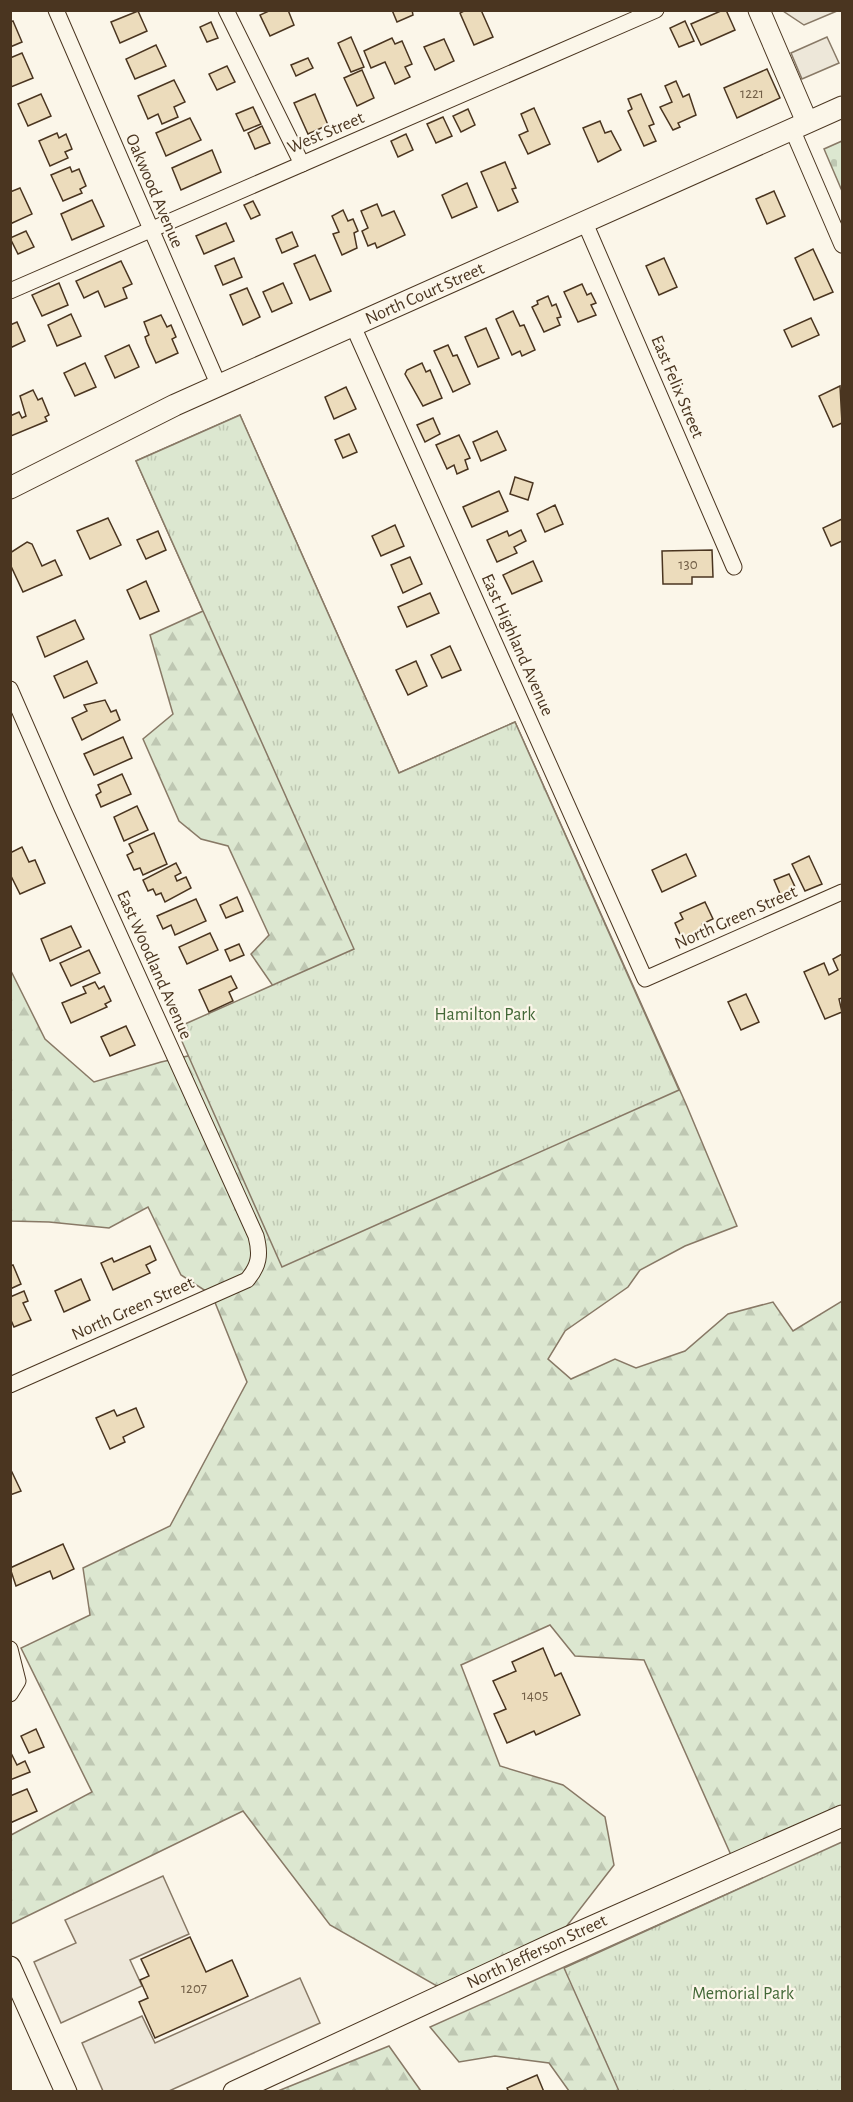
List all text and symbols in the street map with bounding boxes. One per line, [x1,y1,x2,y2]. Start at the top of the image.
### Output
house number: 1221 [740,86,764,101]
street label: West Street [285,109,367,157]
street label: Oakwood Avenue [122,131,186,251]
street label: North Court Street [363,260,487,328]
street label: East Felix Street [647,333,707,441]
house number: 130 [678,557,698,572]
street label: East Highland Avenue [478,571,556,719]
street label: North Green Street [672,883,800,953]
street label: East Woodland Avenue [113,888,195,1042]
park label: Hamilton Park [435,1006,536,1024]
street label: North Green Street [69,1274,197,1344]
house number: 1405 [522,1688,548,1703]
street label: North Jefferson Street [464,1911,610,1992]
house number: 1207 [181,1981,207,1996]
park label: Memorial Park [692,1985,795,2003]

